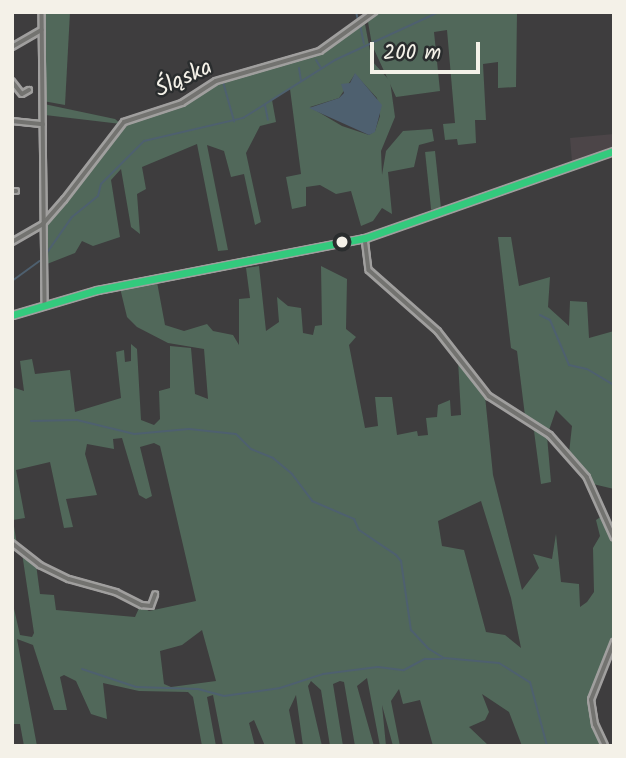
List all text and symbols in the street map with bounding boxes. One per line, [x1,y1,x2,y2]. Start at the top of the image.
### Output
scale bar [374,28,484,72]
text: 200 m [383,37,441,70]
street label: Śląska [151,54,217,104]
unlabelled marker [335,235,349,249]

